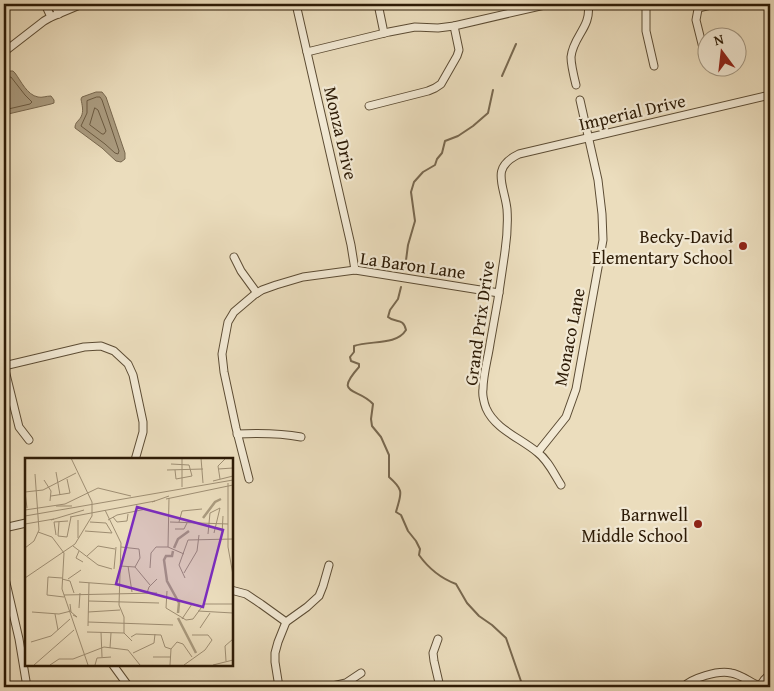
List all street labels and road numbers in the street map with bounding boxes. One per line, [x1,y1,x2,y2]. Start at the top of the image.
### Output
street label: Monza Drive [317,84,365,182]
street label: Imperial Drive [576,87,688,137]
street label: La Baron Lane [359,244,467,286]
street label: Grand Prix Drive [457,259,501,387]
street label: Monaco Lane [546,286,592,388]

